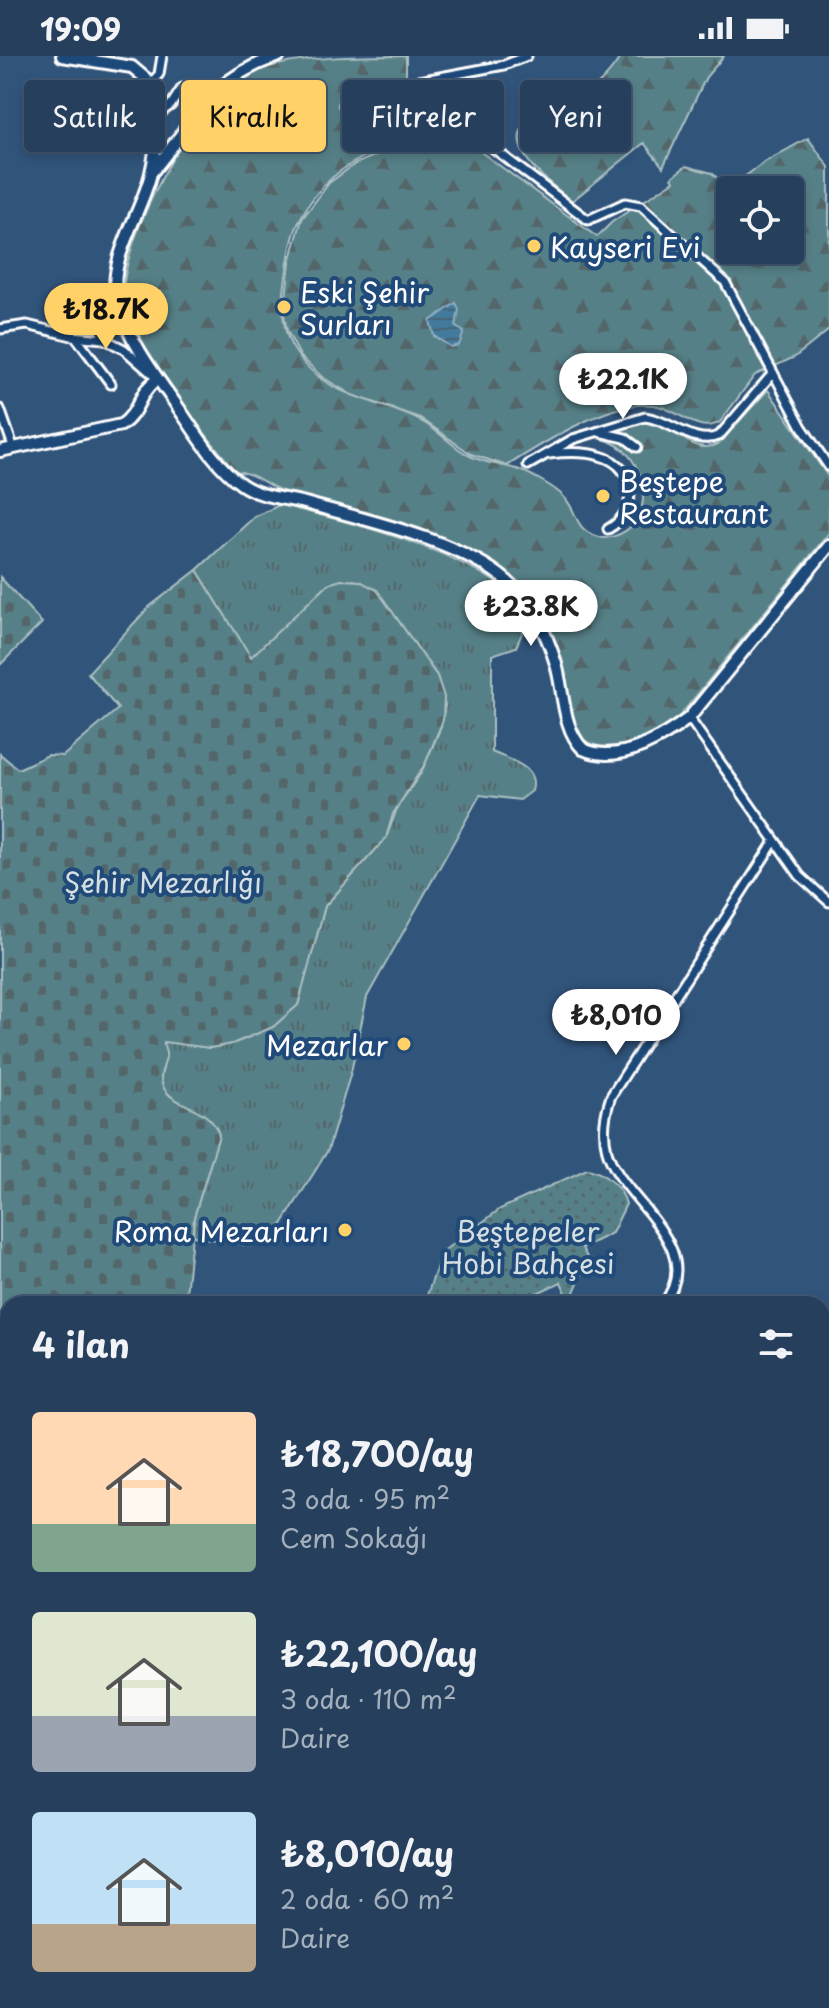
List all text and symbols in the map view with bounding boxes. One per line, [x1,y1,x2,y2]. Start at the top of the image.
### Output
text: 19:09 [40,6,121,51]
chip: Satılık [24,80,165,152]
chip: Kiralık [181,80,326,152]
chip: Filtreler [342,80,504,152]
chip: Yeni [520,80,631,152]
map controls [716,176,804,264]
button: locate [716,176,804,264]
place label: Kayseri Evi [550,225,700,268]
marker: Kayseri Evi [525,237,543,255]
place label: Eski Şehir Surları [300,270,429,345]
pin: ₺18.7K [41,283,171,351]
text: ₺18.7K [62,289,150,328]
marker: Eski Şehir Surları [275,298,293,316]
pin: ₺22.1K [558,353,688,421]
text: ₺22.1K [577,359,669,398]
place label: Beştepe Restaurant [619,459,769,534]
marker: Beştepe Restaurant [594,487,612,505]
pin: ₺23.8K [466,580,596,648]
text: ₺23.8K [483,586,579,625]
park label: Şehir Mezarlığı [64,860,262,903]
pin: ₺8,010 [551,989,681,1057]
text: ₺8,010 [570,995,662,1034]
place label: Mezarlar [266,1023,388,1066]
marker: Mezarlar [395,1035,413,1053]
place label: Roma Mezarları [114,1209,329,1252]
park label: Beştepeler Hobi Bahçesi [441,1209,615,1284]
marker: Roma Mezarları [336,1221,354,1239]
text: 4 ilan [32,1318,130,1370]
icon: filters [754,1322,798,1366]
text: ₺18,700/ay [280,1427,474,1479]
icon: home [96,1444,192,1540]
text: 3 oda · 95 m² [280,1479,450,1518]
text: Cem Sokağı [280,1518,427,1557]
text: ₺22,100/ay [280,1627,477,1679]
icon: home [96,1644,192,1740]
text: 3 oda · 110 m² [280,1679,457,1718]
text: Daire [280,1718,350,1757]
text: ₺8,010/ay [280,1827,454,1879]
icon: home [96,1844,192,1940]
text: 2 oda · 60 m² [280,1879,454,1918]
text: Daire [280,1918,350,1957]

